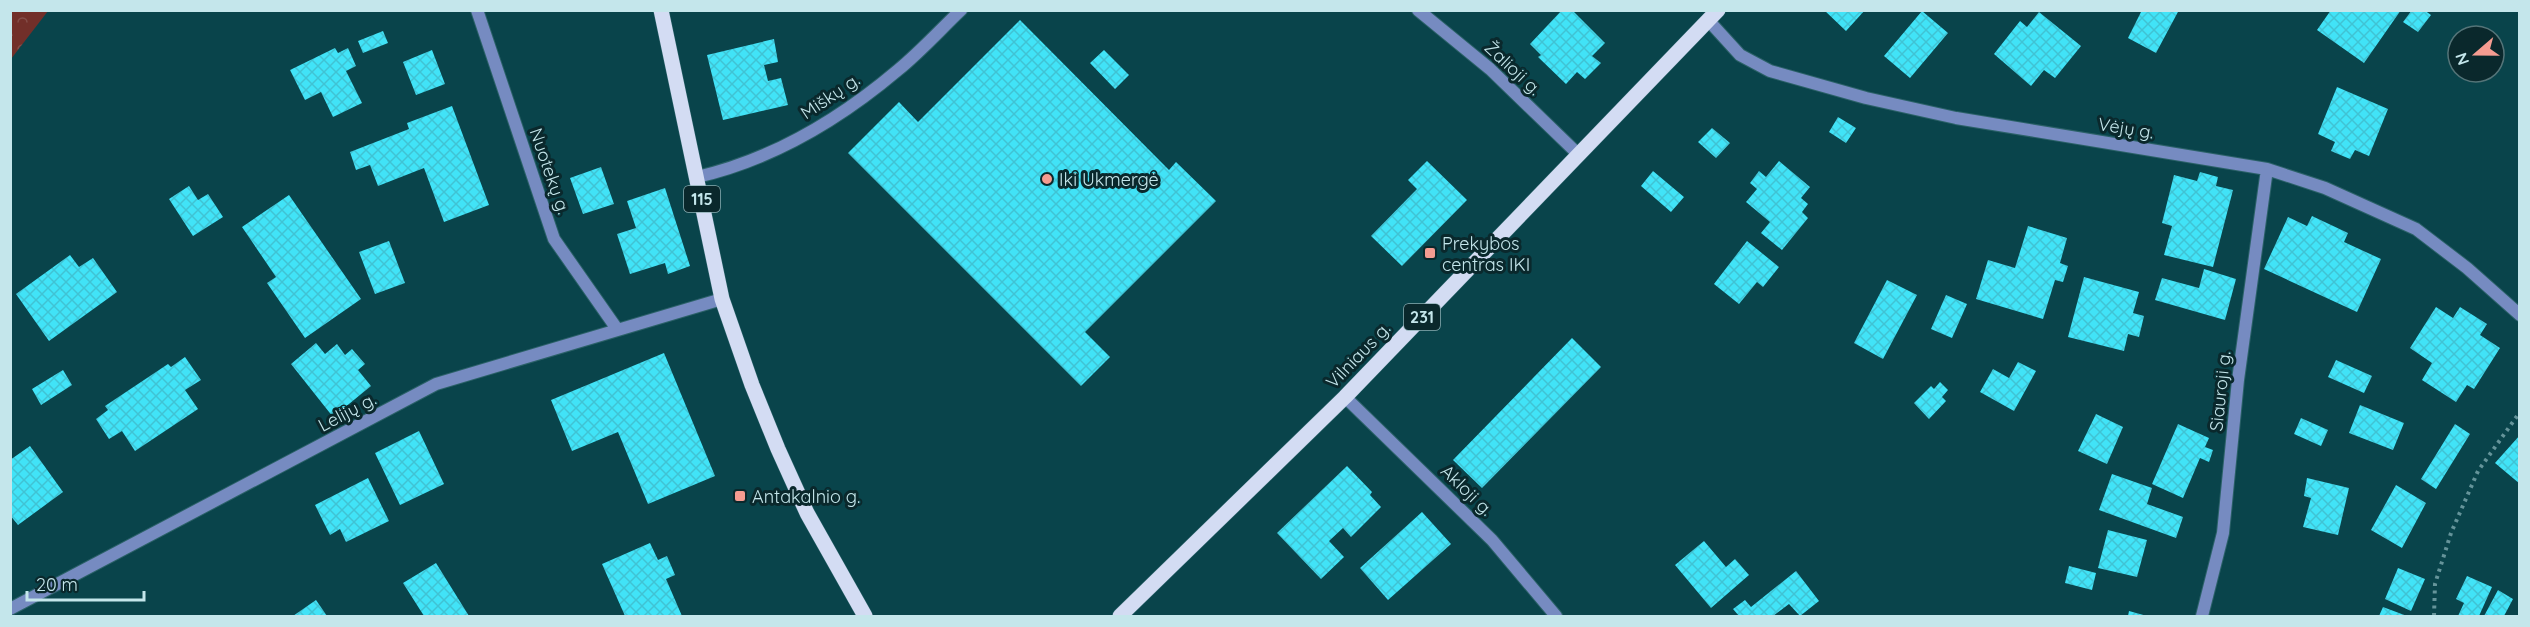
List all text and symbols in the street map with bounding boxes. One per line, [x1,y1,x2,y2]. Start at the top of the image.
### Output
north arrow [2446,24,2506,84]
street label: Žalioji g. [1480,36,1546,100]
text: N [2450,50,2473,68]
street label: Miškų g. [796,68,864,124]
street label: Vėjų g. [2096,112,2156,144]
street label: Nuotekų g. [525,125,575,217]
place label: Iki Ukmergė [1059,168,1159,191]
marker: Iki Ukmergė [1040,172,1054,186]
road number: 115 [684,186,720,212]
place label: Prekybos centras IKI [1442,232,1530,276]
marker: Prekybos centras IKI [1423,246,1437,260]
road number: 231 [1404,304,1440,330]
street label: Vilniaus g. [1321,317,1395,393]
street label: Siauroji g. [2204,350,2236,432]
street label: Lelijų g. [314,387,380,437]
street label: Akloji g. [1436,459,1498,521]
place label: Antakalnio g. [752,485,860,508]
marker: Antakalnio g. [733,489,747,503]
scale bar [27,564,144,602]
text: 20 m [36,573,78,596]

